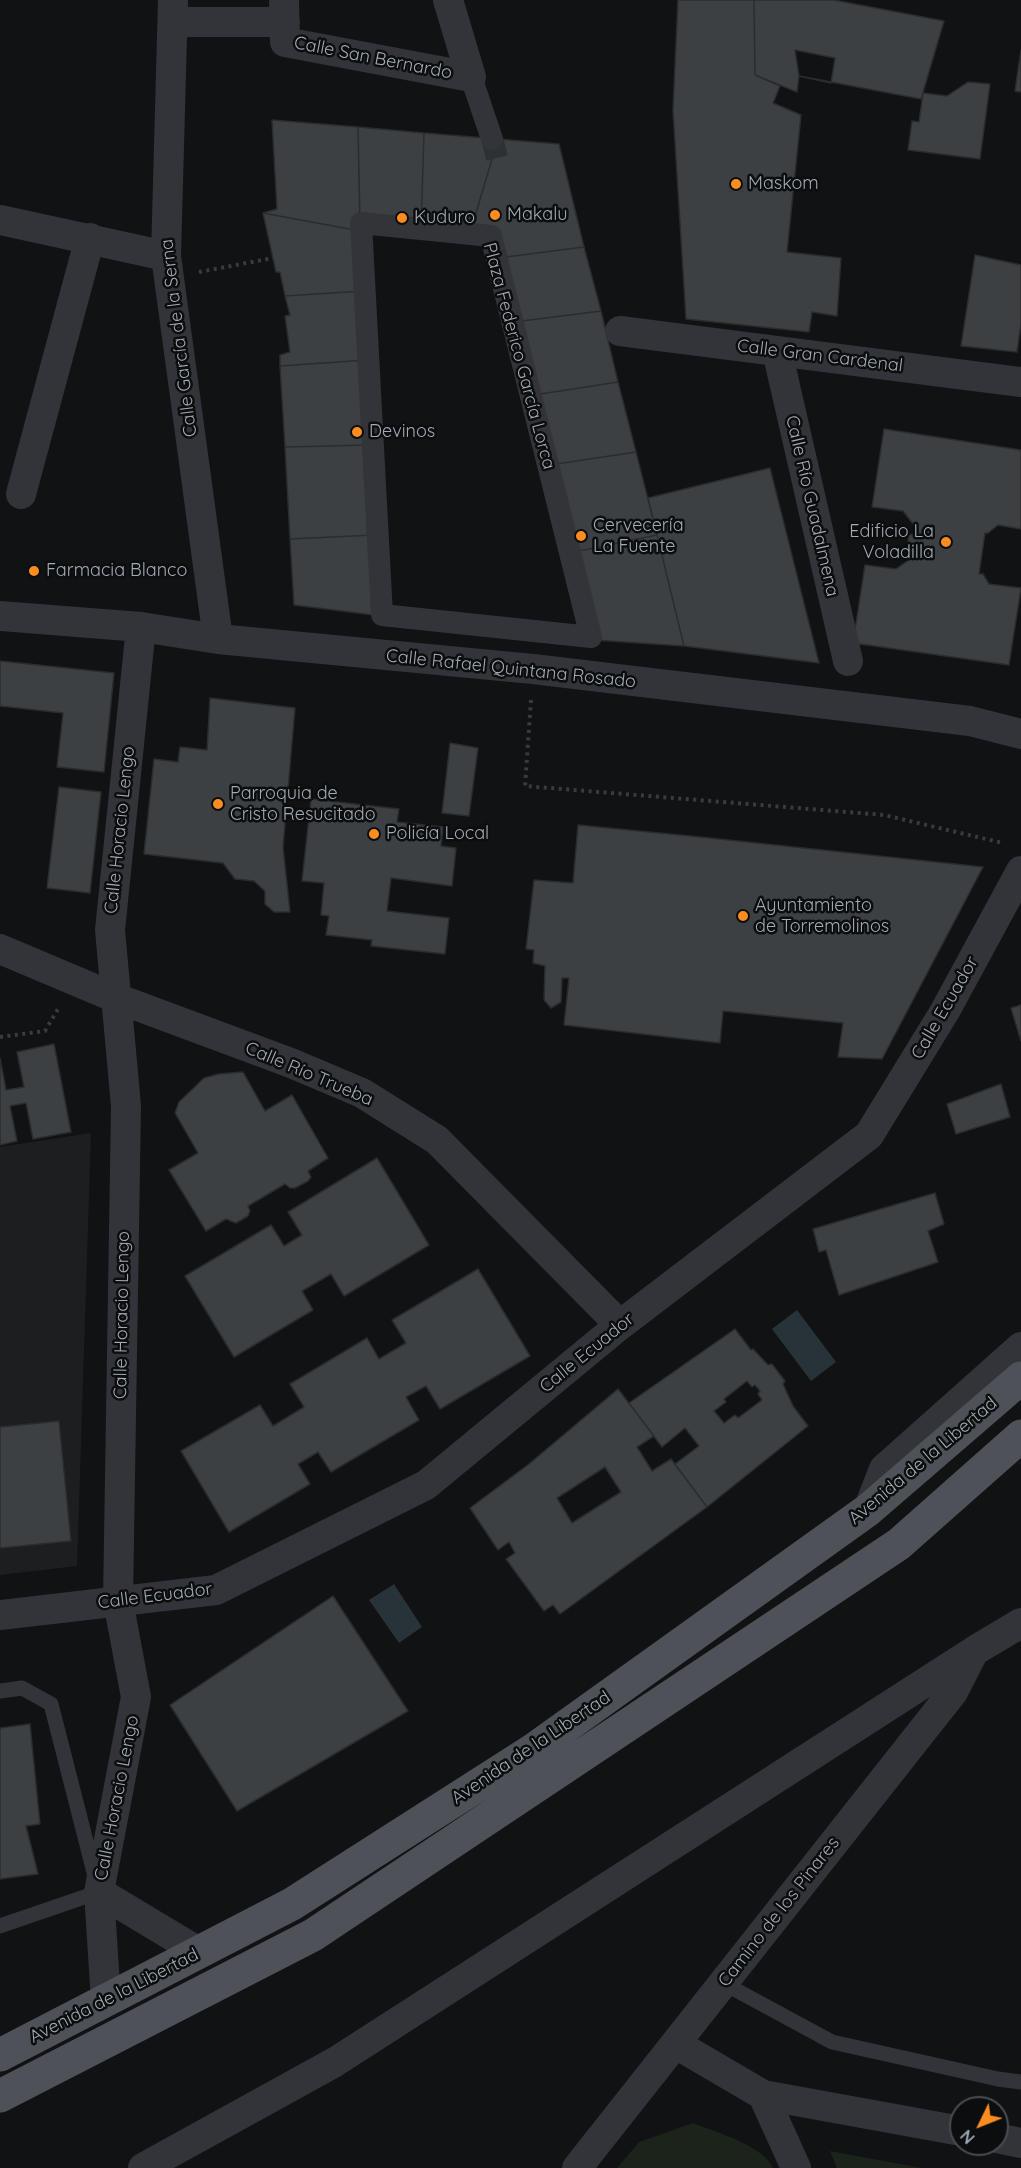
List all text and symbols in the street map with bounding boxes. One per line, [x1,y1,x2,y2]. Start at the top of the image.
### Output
street label: Calle San Bernardo [292,32,454,84]
place label: Maskom [748,173,819,195]
marker: Maskom [729,177,743,191]
place label: Makalu [507,204,568,226]
place label: Kuduro [414,207,475,229]
marker: Makalu [488,208,502,222]
marker: Kuduro [395,211,409,225]
street label: Calle García de la Serna [156,238,202,438]
street label: Plaza Federico García Lorca [478,240,560,472]
street label: Calle Gran Cardenal [736,335,904,377]
street label: Calle Río Guadalmena [781,413,843,599]
place label: Devinos [369,421,435,443]
marker: Devinos [350,425,364,439]
place label: Cervecería La Fuente [593,515,684,558]
place label: Edificio La Voladilla [849,521,934,564]
marker: Cervecería La Fuente [574,529,588,543]
marker: Edificio La Voladilla [939,535,953,549]
place label: Farmacia Blanco [46,560,187,582]
marker: Farmacia Blanco [27,564,41,578]
street label: Calle Rafael Quintana Rosado [385,645,637,693]
street label: Calle Horacio Lengo [100,745,140,915]
place label: Parroquia de Cristo Resucitado [230,783,376,826]
marker: Parroquia de Cristo Resucitado [211,797,225,811]
place label: Policía Local [386,823,489,845]
marker: Policía Local [367,827,381,841]
place label: Ayuntamiento de Torremolinos [755,895,889,938]
marker: Ayuntamiento de Torremolinos [736,909,750,923]
street label: Calle Ecuador [907,953,983,1063]
street label: Calle Río Trueba [242,1037,376,1111]
street label: Calle Horacio Lengo [110,1231,134,1399]
street label: Calle Ecuador [535,1308,639,1398]
street label: Avenida de la Libertad [844,1393,1002,1529]
street label: Calle Ecuador [97,1578,213,1614]
street label: Avenida de la Libertad [447,1687,615,1809]
street label: Calle Horacio Lengo [90,1713,144,1883]
street label: Camino de los Pinares [714,1833,844,1991]
street label: Avenida de la Libertad [26,1944,202,2048]
north arrow [949,2096,1009,2156]
text: N [956,2126,979,2148]

